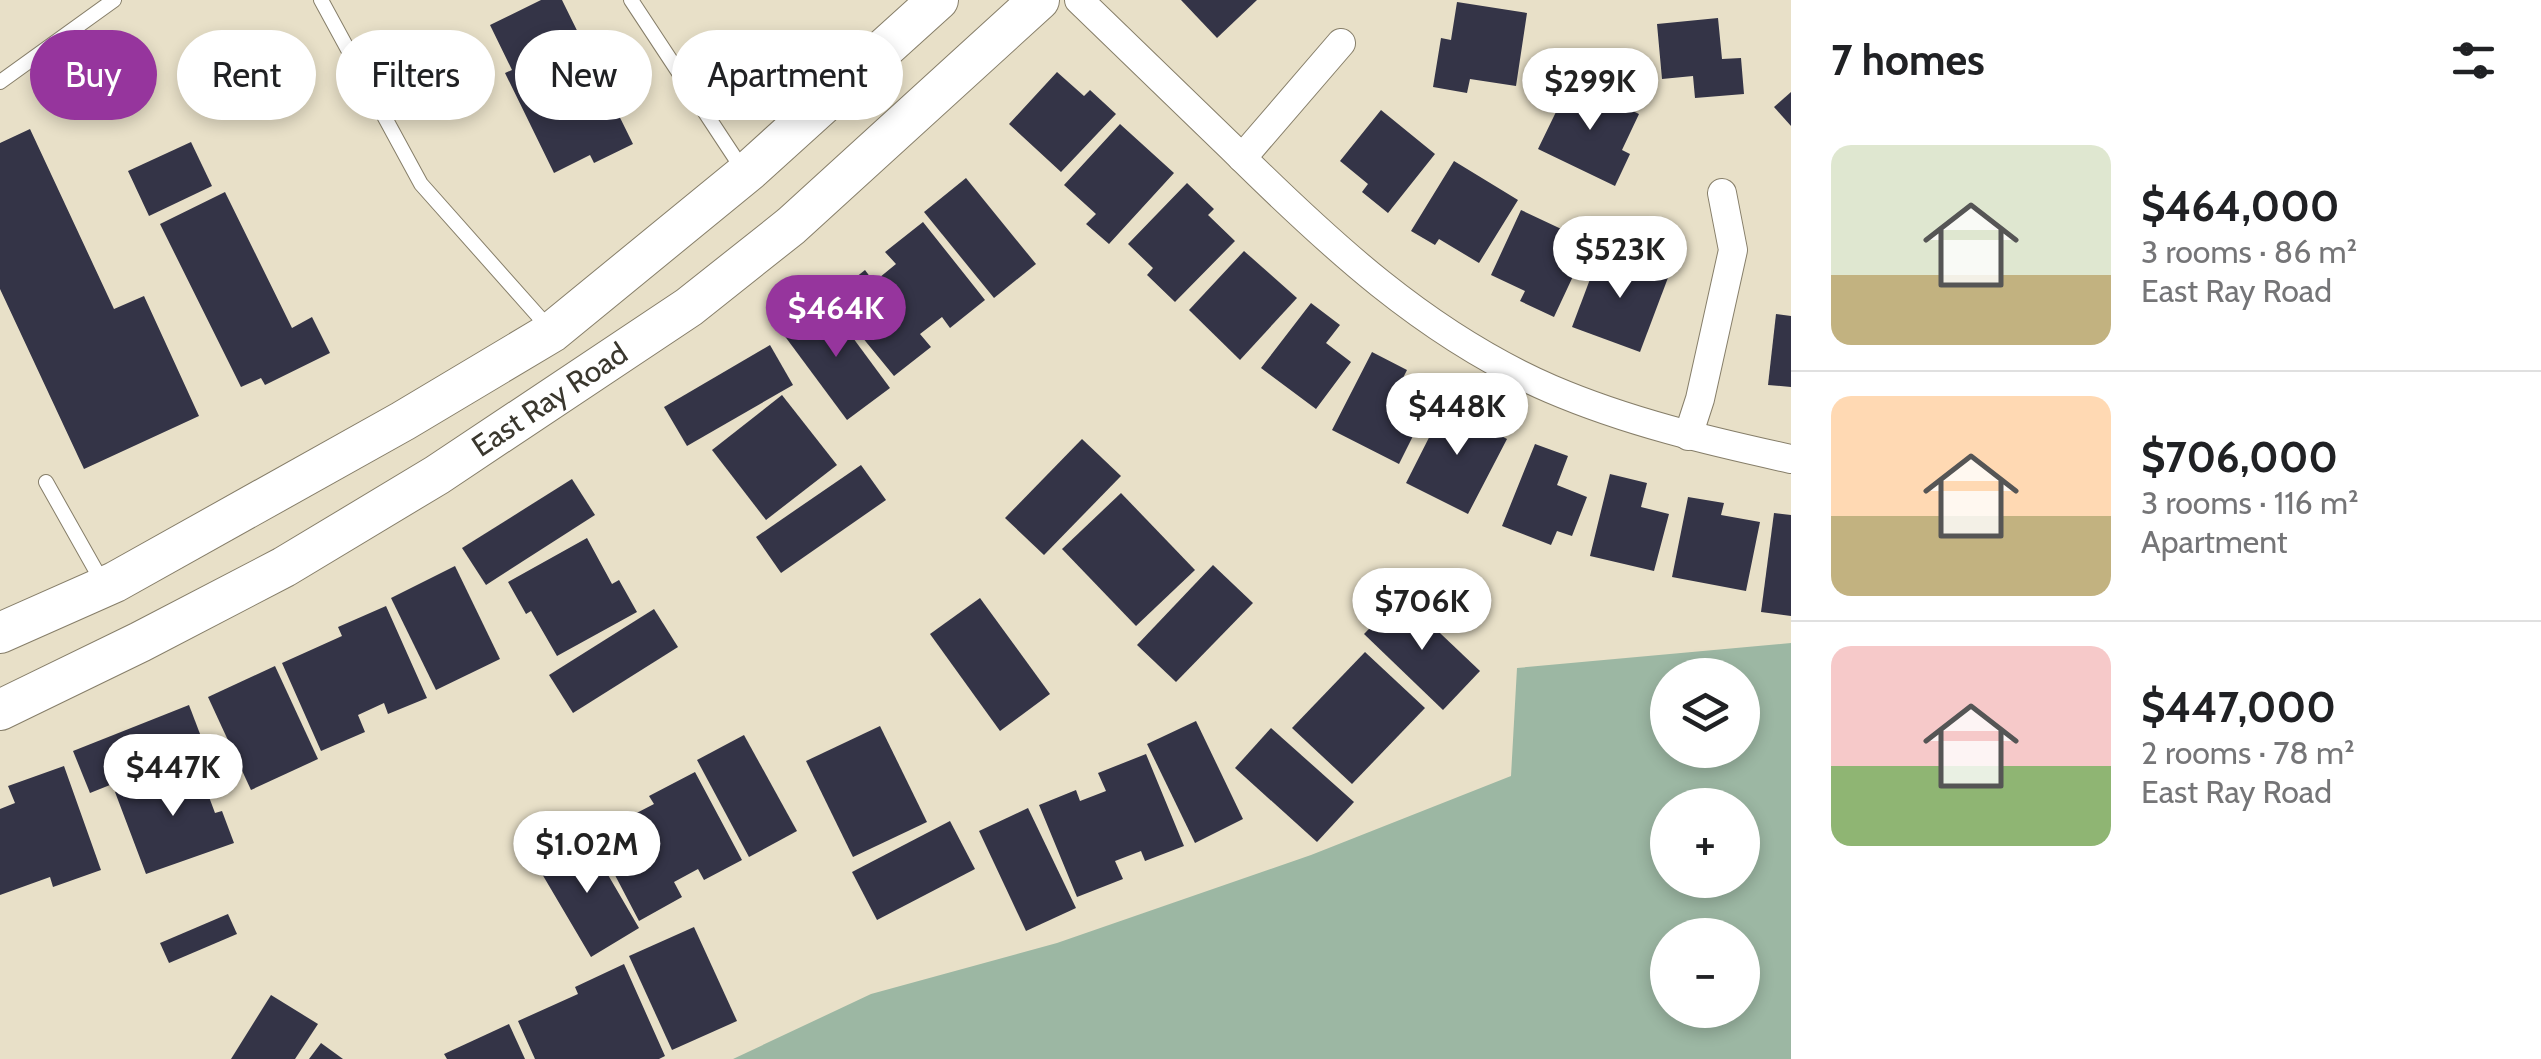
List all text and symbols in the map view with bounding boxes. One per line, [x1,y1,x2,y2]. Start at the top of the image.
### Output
chip: Buy [30,30,157,120]
chip: Rent [177,30,316,120]
chip: Filters [336,30,495,120]
chip: New [515,30,652,120]
chip: Apartment [672,30,903,120]
icon: filters [2446,33,2501,88]
text: 7 homes [1831,34,1985,86]
pin: $299K [1520,48,1660,133]
text: $299K [1544,61,1636,100]
text: $464,000 [2141,180,2339,232]
icon: home [1911,185,2031,305]
pin: $523K [1550,216,1690,301]
text: $523K [1575,229,1665,268]
text: 3 rooms · 86 m² [2141,232,2357,271]
text: East Ray Road [2141,271,2332,310]
pin: $464K [766,275,906,360]
text: $464K [788,288,884,327]
street label: East Ray Road [465,334,634,465]
pin: $448K [1387,373,1527,458]
text: $448K [1408,386,1506,425]
text: $706,000 [2141,431,2338,483]
icon: home [1911,436,2031,556]
text: 3 rooms · 116 m² [2141,483,2359,522]
text: Apartment [2141,522,2288,561]
pin: $706K [1352,568,1492,653]
text: $706K [1374,581,1470,620]
map controls [1650,658,1760,1028]
button: layers [1650,658,1760,768]
text: $447,000 [2141,681,2336,733]
icon: home [1911,686,2031,806]
text: 2 rooms · 78 m² [2141,733,2355,772]
pin: $447K [103,734,243,819]
text: $447K [126,747,220,786]
text: East Ray Road [2141,772,2332,811]
button: + [1650,788,1760,898]
pin: $1.02M [506,811,668,896]
text: $1.02M [535,824,639,863]
button: − [1650,918,1760,1028]

